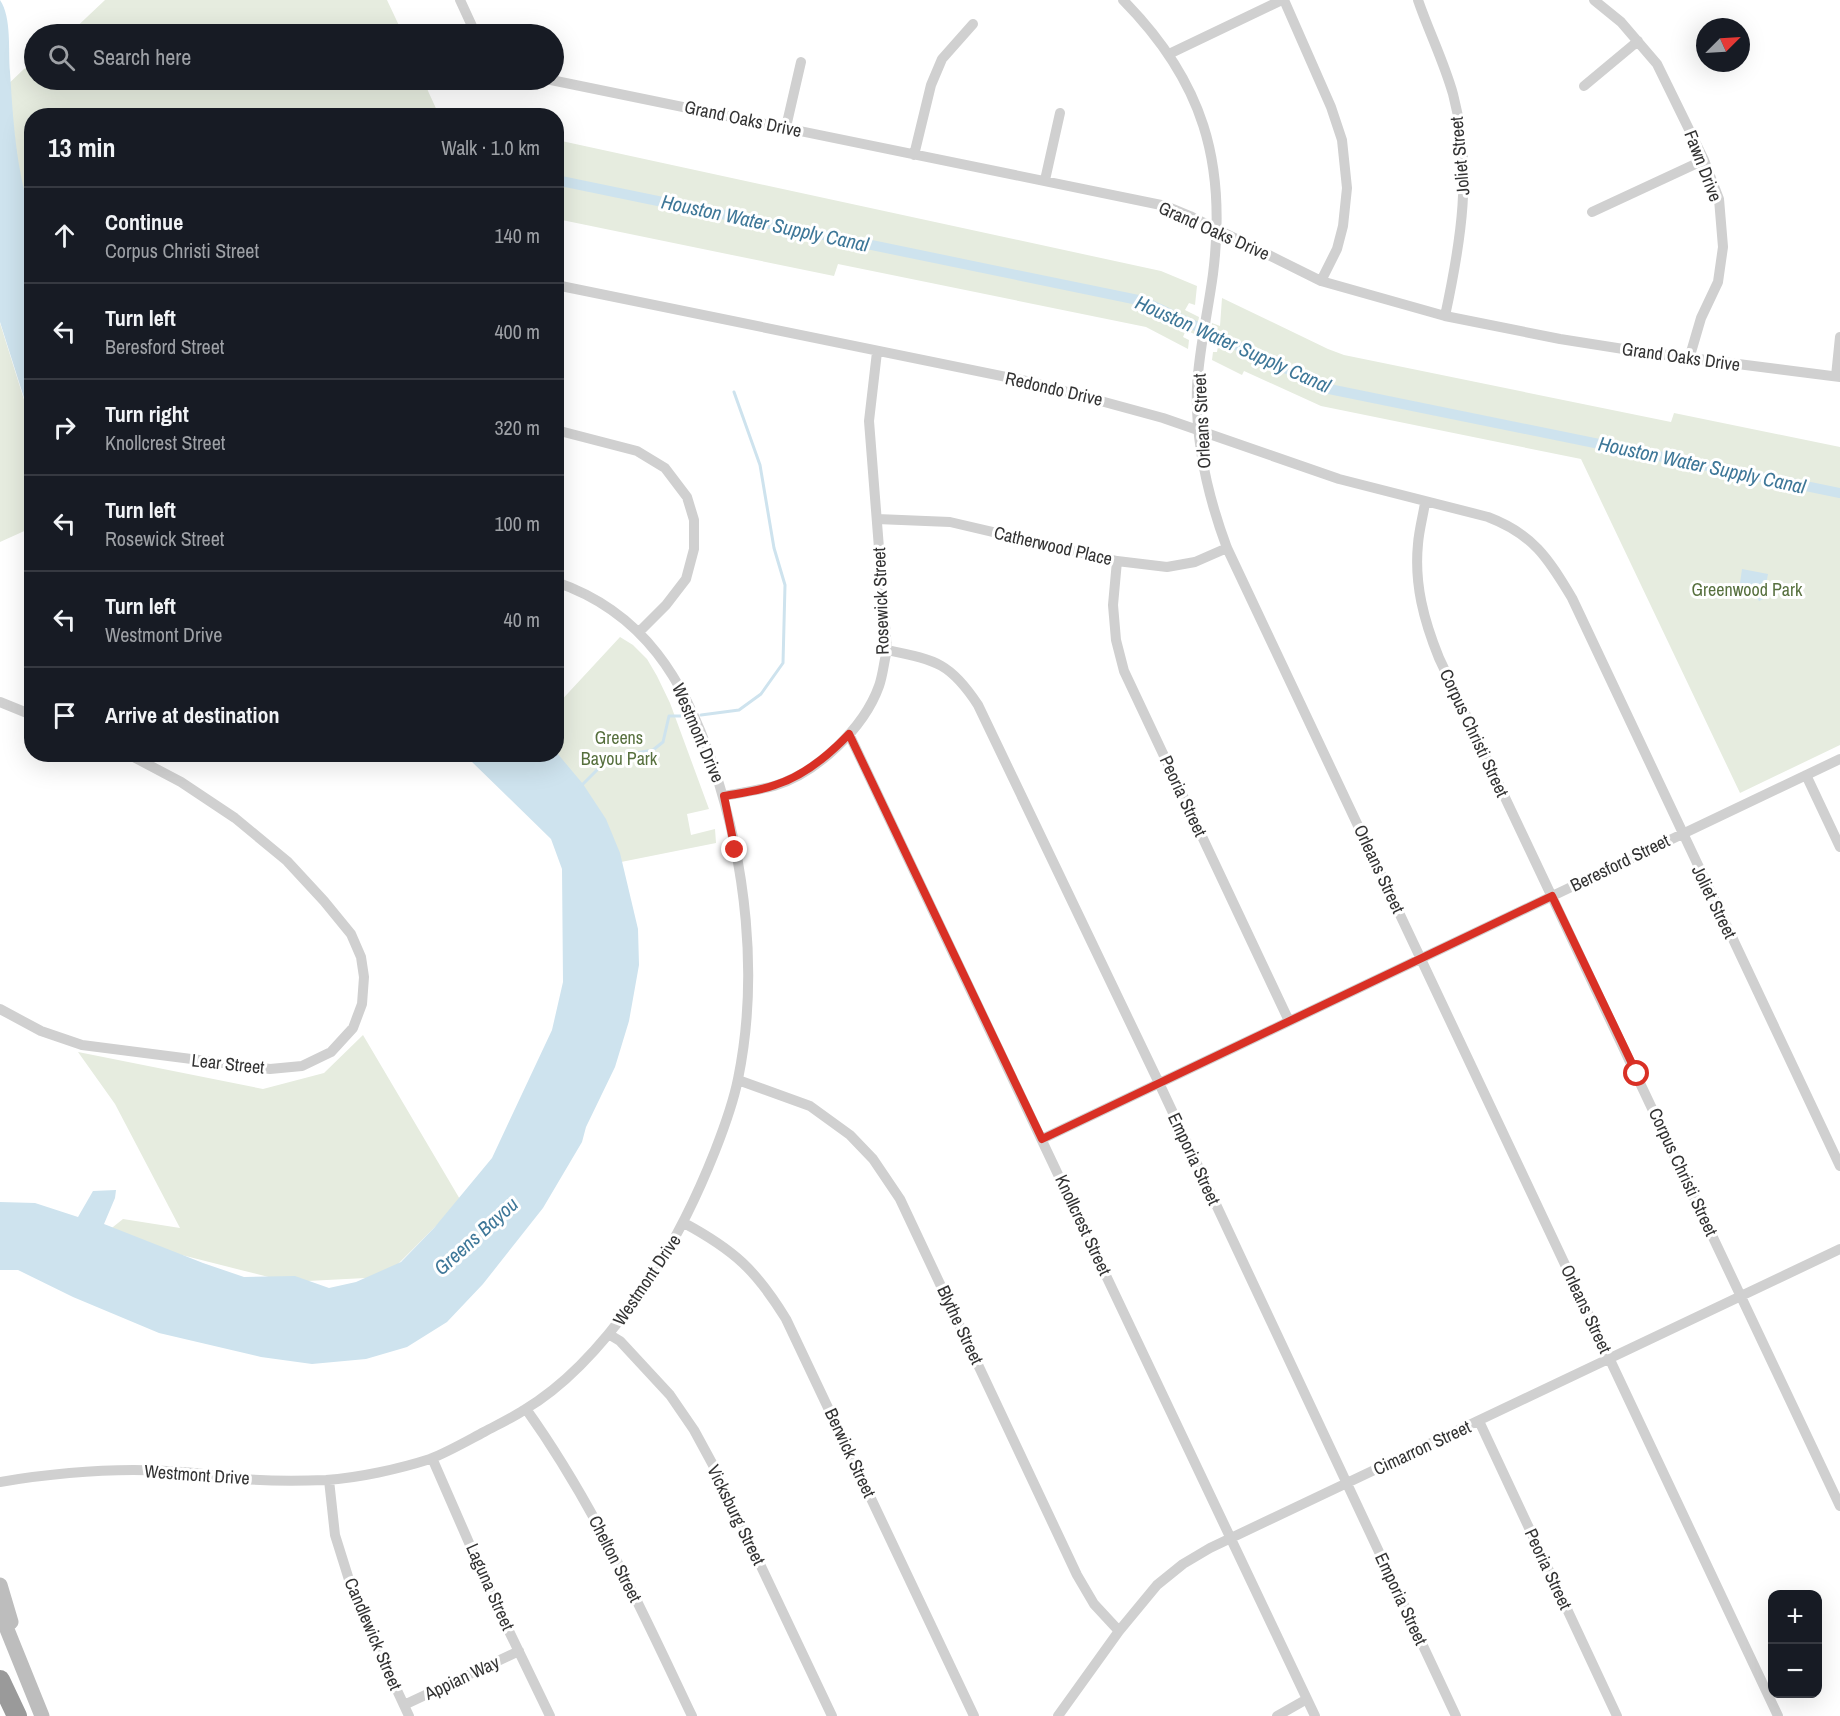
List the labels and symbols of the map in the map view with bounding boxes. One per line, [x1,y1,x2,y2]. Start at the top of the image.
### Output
north arrow [1696,18,1750,72]
street label: Grand Oaks Drive [682,94,804,143]
street label: Joliet Street [1444,116,1475,196]
street label: Fawn Drive [1678,126,1729,205]
water label: Houston Water Supply Canal [659,187,872,258]
street label: Grand Oaks Drive [1155,195,1274,266]
water label: Houston Water Supply Canal [1131,288,1335,399]
street label: Grand Oaks Drive [1620,336,1742,377]
street label: Redondo Drive [1003,365,1105,412]
street label: Orleans Street [1187,373,1216,469]
water label: Houston Water Supply Canal [1596,429,1809,500]
street label: Catherwood Place [992,520,1115,571]
street label: Rosewick Street [866,547,895,655]
park label: Greenwood Park [1692,577,1803,602]
street label: Corpus Christi Street [1434,665,1515,801]
street label: Westmont Drive [666,679,731,786]
park label: Greens Bayou Park [581,725,658,771]
street label: Peoria Street [1154,751,1213,840]
street label: Orleans Street [1348,820,1411,917]
street label: Beresford Street [1566,828,1674,897]
route end [721,836,747,862]
street label: Joliet Street [1686,861,1743,943]
street label: Lear Street [190,1047,266,1080]
route start [1623,1060,1649,1086]
street label: Corpus Christi Street [1643,1104,1724,1240]
street label: Emporia Street [1162,1109,1227,1209]
street label: Knollcrest Street [1049,1170,1118,1279]
water label: Greens Bayou [428,1191,524,1281]
street label: Westmont Drive [607,1229,686,1330]
street label: Orleans Street [1555,1260,1618,1357]
street label: Blythe Street [931,1281,990,1368]
street label: Berwick Street [819,1404,882,1502]
street label: Cimarron Street [1369,1414,1475,1481]
street label: Westmont Drive [144,1458,251,1491]
street label: Vicksburg Street [701,1460,772,1569]
street label: Chelton Street [583,1511,648,1606]
street label: Peoria Street [1519,1524,1578,1613]
street label: Laguna Street [460,1539,521,1634]
street label: Emporia Street [1369,1549,1434,1649]
street label: Candlewick Street [339,1574,408,1694]
street label: Appian Way [419,1649,504,1706]

